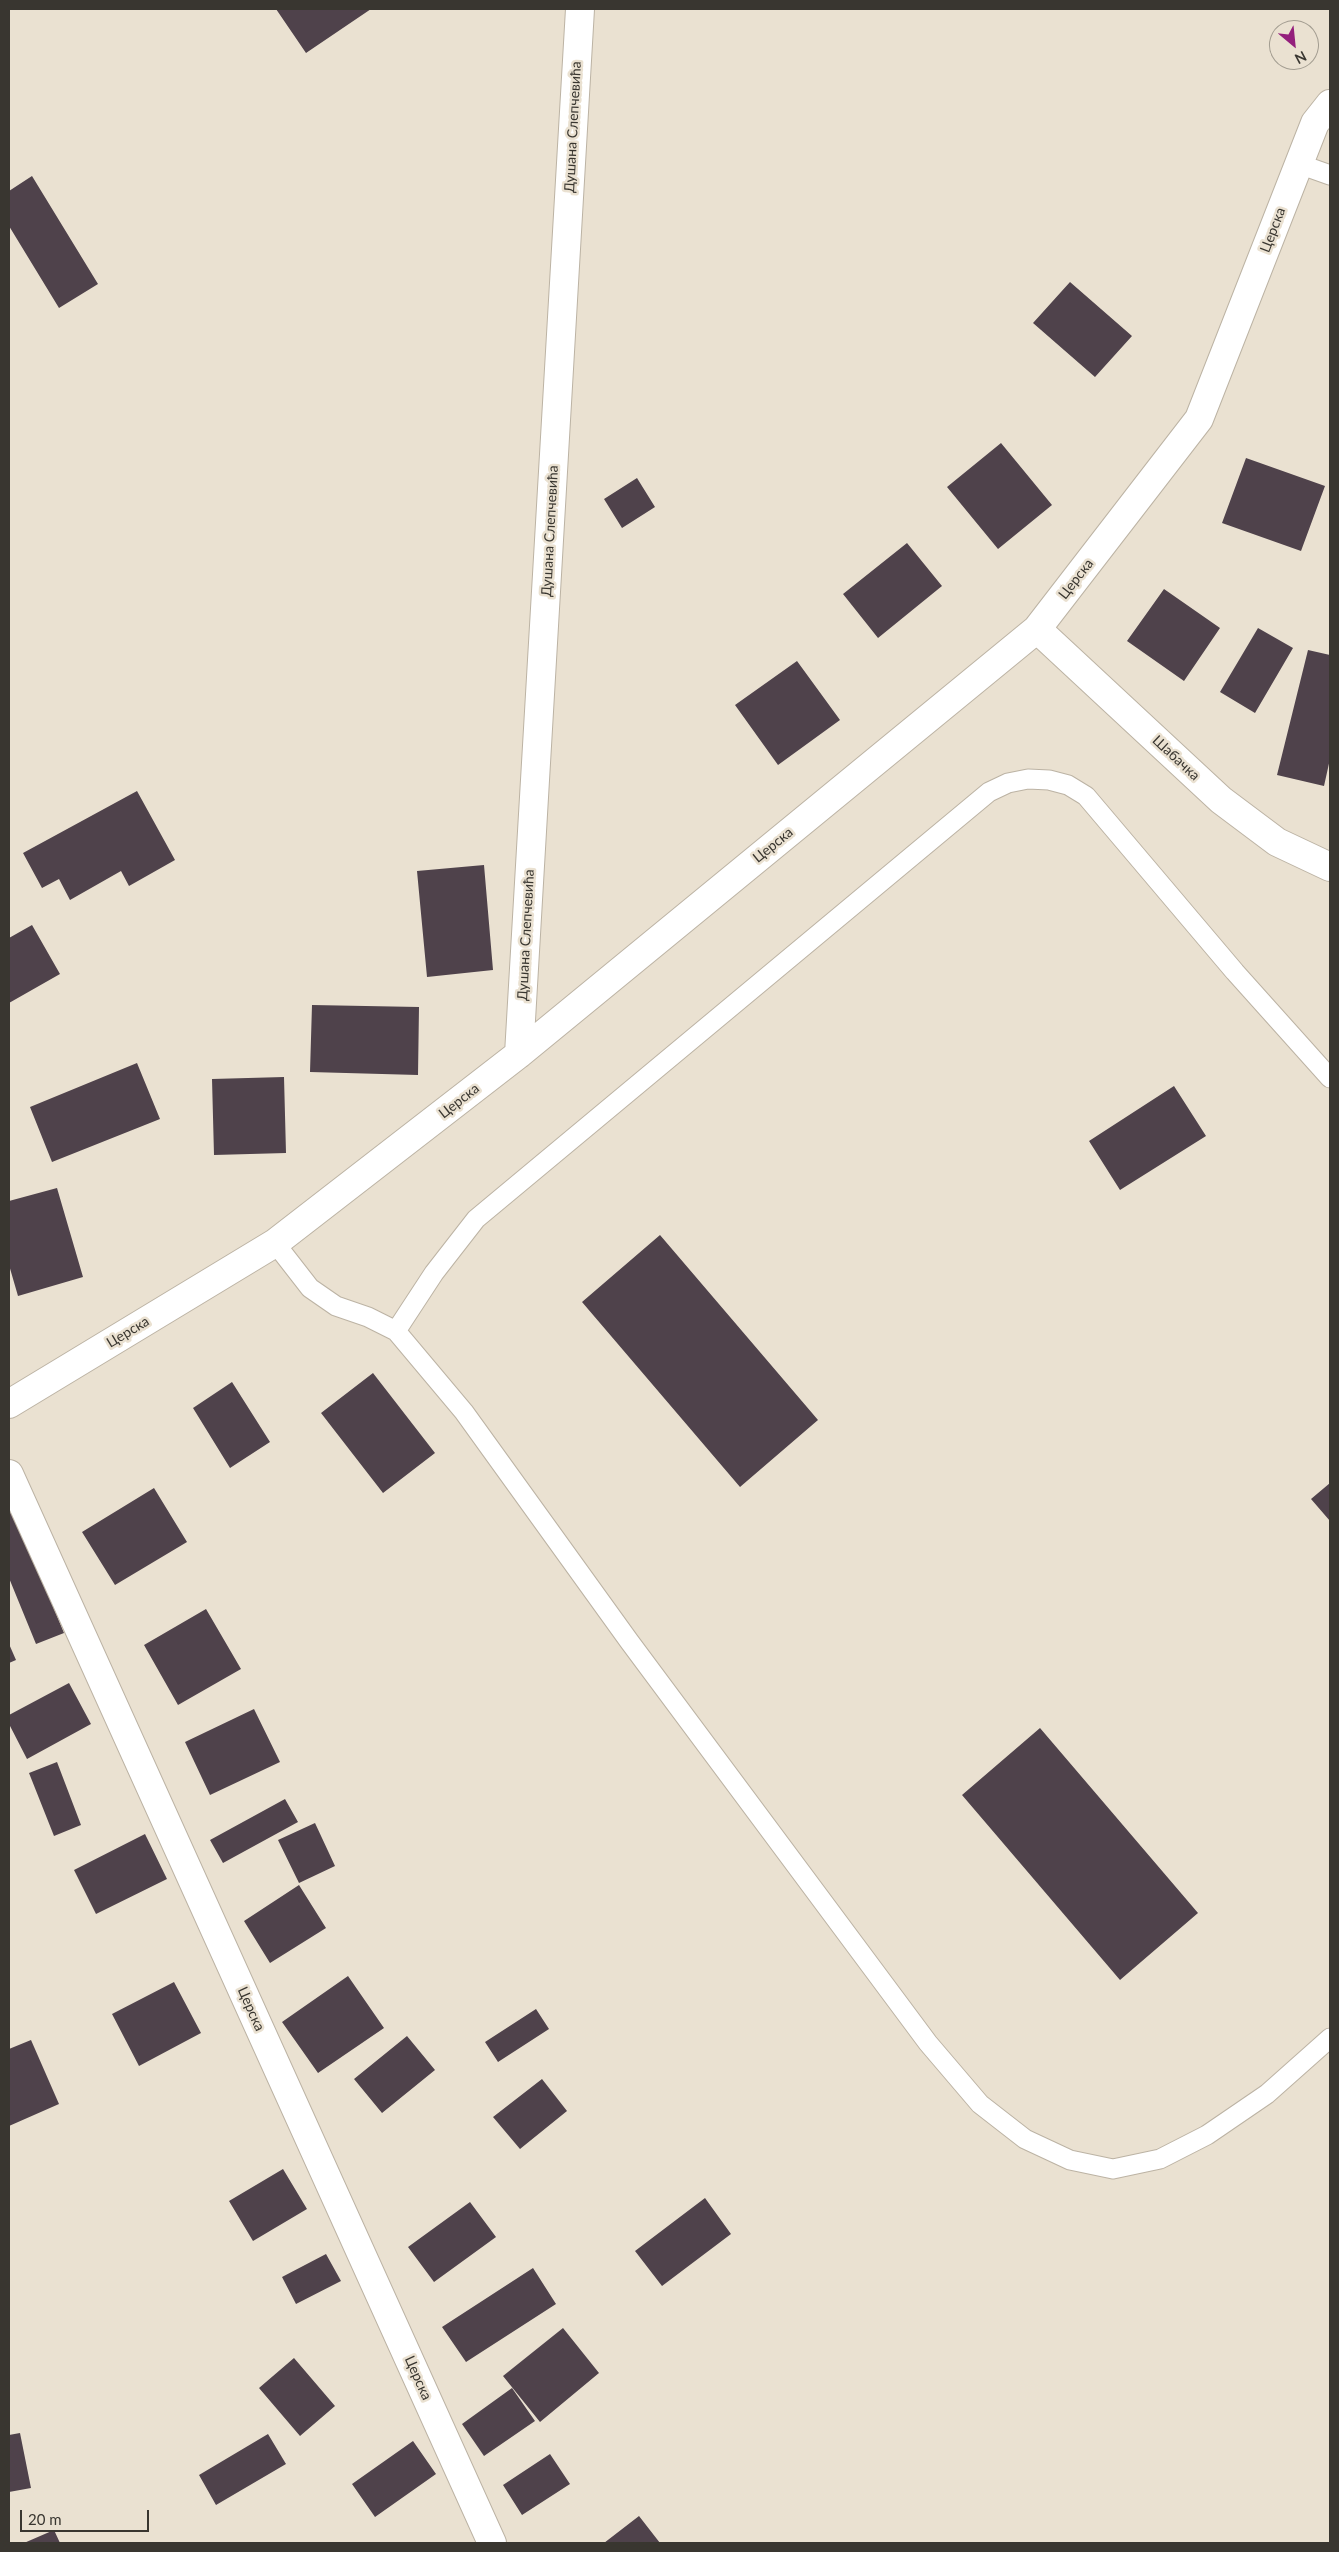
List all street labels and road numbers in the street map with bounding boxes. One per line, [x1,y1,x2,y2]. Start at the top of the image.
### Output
street label: Душана Слепчевића [561,61,585,193]
street label: Церска [1257,205,1289,255]
street label: Душана Слепчевића [538,465,562,597]
street label: Церска [1055,555,1097,603]
street label: Шабачка [1149,732,1203,784]
street label: Церска [750,824,796,866]
street label: Душана Слепчевића [514,869,538,1001]
street label: Церска [435,1080,483,1122]
street label: Церска [104,1313,152,1351]
street label: Церска [234,1984,268,2034]
street label: Церска [401,2353,435,2403]

